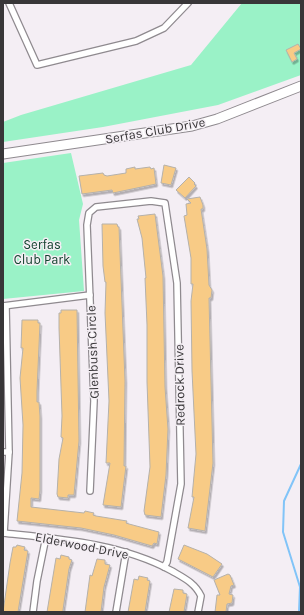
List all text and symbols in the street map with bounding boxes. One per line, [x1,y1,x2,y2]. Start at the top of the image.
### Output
street label: Serfas Club Drive [104,114,207,147]
park label: Serfas Club Park [14,237,70,267]
street label: Glenbush Circle [83,305,102,399]
street label: Redrock Drive [171,344,188,426]
street label: Elderwood Drive [34,529,130,562]

